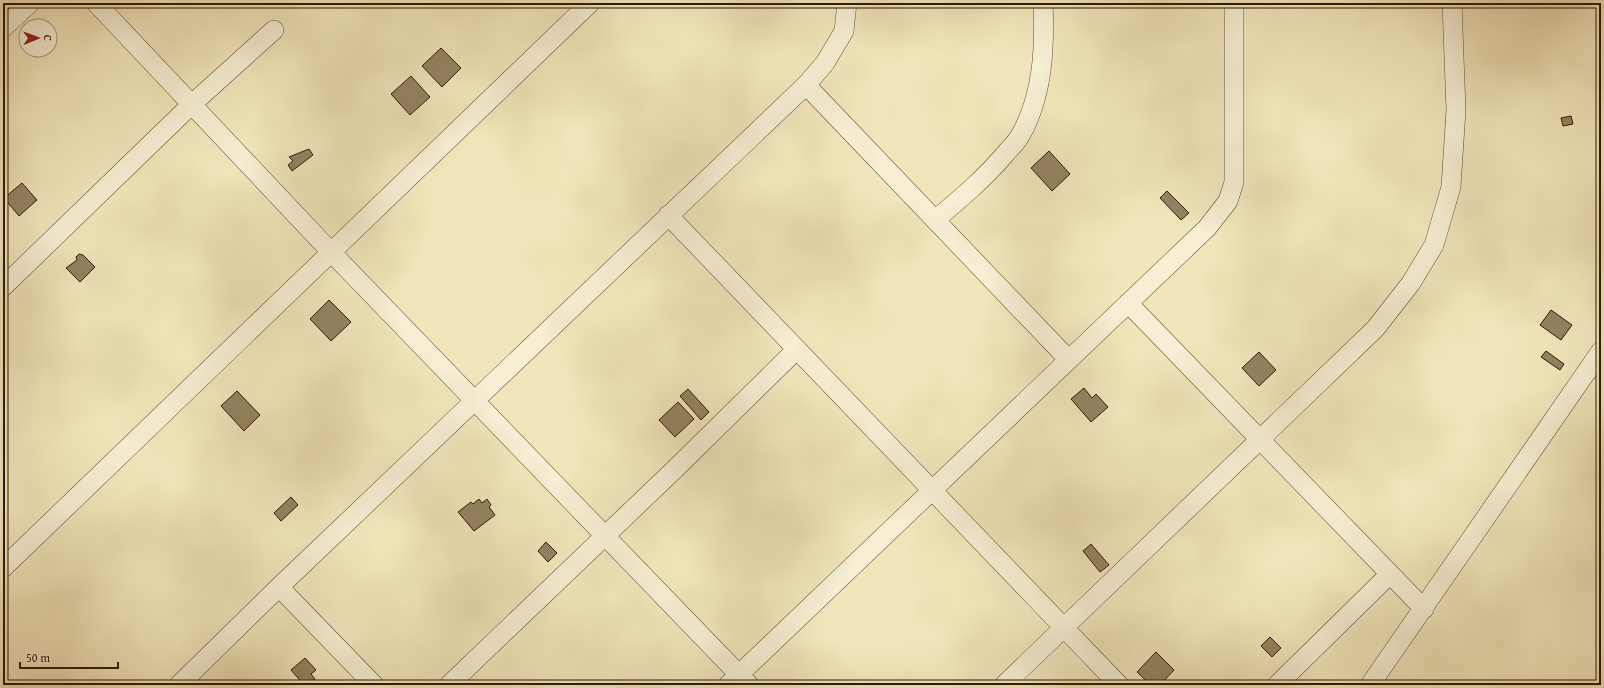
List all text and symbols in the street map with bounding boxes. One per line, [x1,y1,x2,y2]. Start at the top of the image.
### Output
north arrow [18,18,58,58]
text: С [40,35,56,41]
scale bar [20,644,118,670]
text: 50 m [26,649,50,666]

